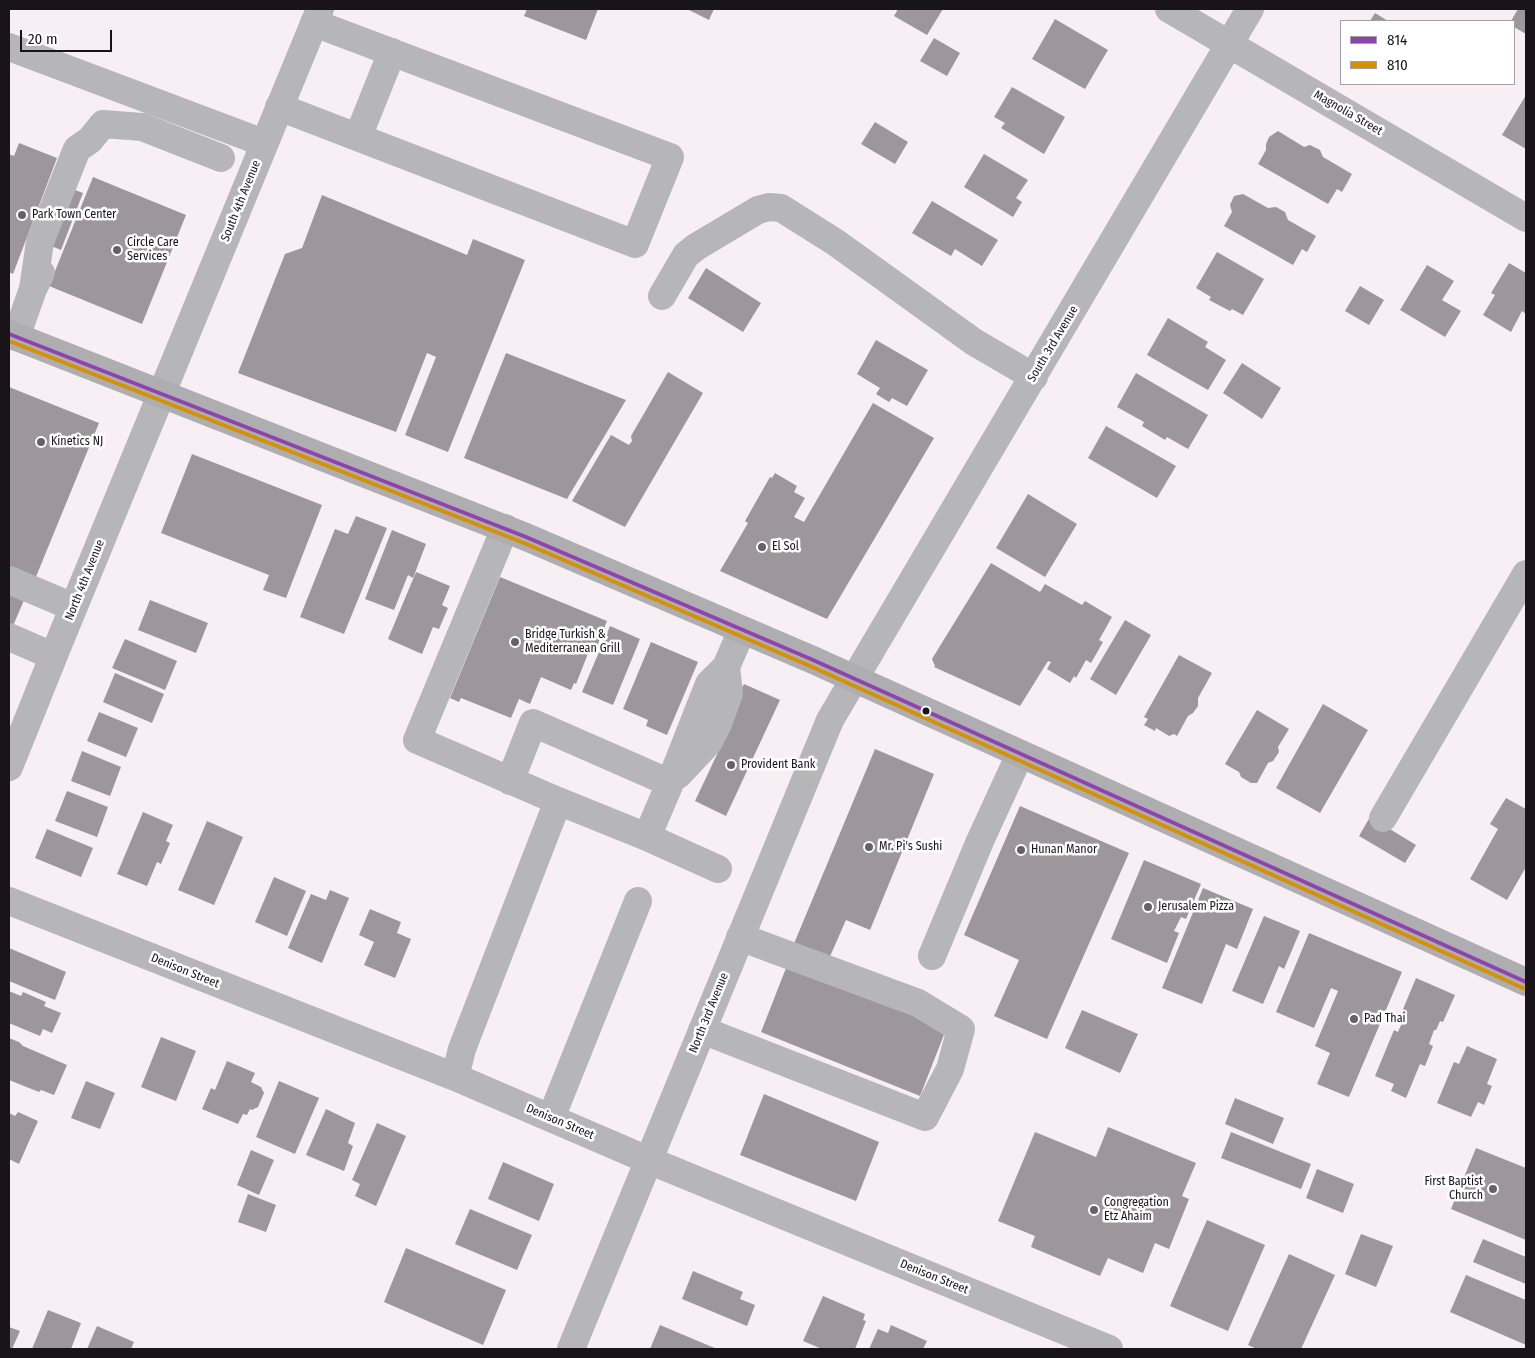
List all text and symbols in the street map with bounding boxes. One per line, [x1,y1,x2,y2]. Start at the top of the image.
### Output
scale bar [22,20,115,52]
legend [1340,20,1515,85]
text: 20 m [28,30,58,48]
text: 814 [1387,31,1407,49]
text: 810 [1387,56,1408,74]
street label: Magnolia Street [1311,88,1385,138]
street label: South 4th Avenue [218,158,264,244]
place label: Park Town Center [32,208,116,222]
marker: Park Town Center [16,209,28,221]
place label: Circle Care Services [127,236,179,264]
marker: Circle Care Services [111,244,123,256]
street label: South 3rd Avenue [1025,303,1081,385]
place label: Kinetics NJ [51,435,103,449]
marker: Kinetics NJ [35,436,47,448]
street label: North 4th Avenue [62,538,108,622]
place label: El Sol [772,540,799,554]
marker: El Sol [756,541,768,553]
place label: Bridge Turkish & Mediterranean Grill [525,628,620,656]
marker: Bridge Turkish & Mediterranean Grill [509,636,521,648]
unlabelled marker [921,706,931,716]
place label: Provident Bank [741,758,815,772]
marker: Provident Bank [725,759,737,771]
place label: Mr. Pi's Sushi [879,840,942,854]
marker: Mr. Pi's Sushi [863,841,875,853]
place label: Hunan Manor [1031,843,1097,857]
marker: Hunan Manor [1015,844,1027,856]
place label: Jerusalem Pizza [1158,900,1234,914]
marker: Jerusalem Pizza [1142,901,1154,913]
street label: Denison Street [149,951,221,991]
street label: North 3rd Avenue [686,971,732,1055]
place label: Pad Thai [1364,1012,1406,1026]
marker: Pad Thai [1348,1013,1360,1025]
street label: Denison Street [524,1101,596,1143]
place label: First Baptist Church [1424,1175,1483,1203]
marker: First Baptist Church [1487,1183,1499,1195]
place label: Congregation Etz Ahaim [1104,1196,1169,1224]
marker: Congregation Etz Ahaim [1088,1204,1100,1216]
street label: Denison Street [898,1257,970,1297]

